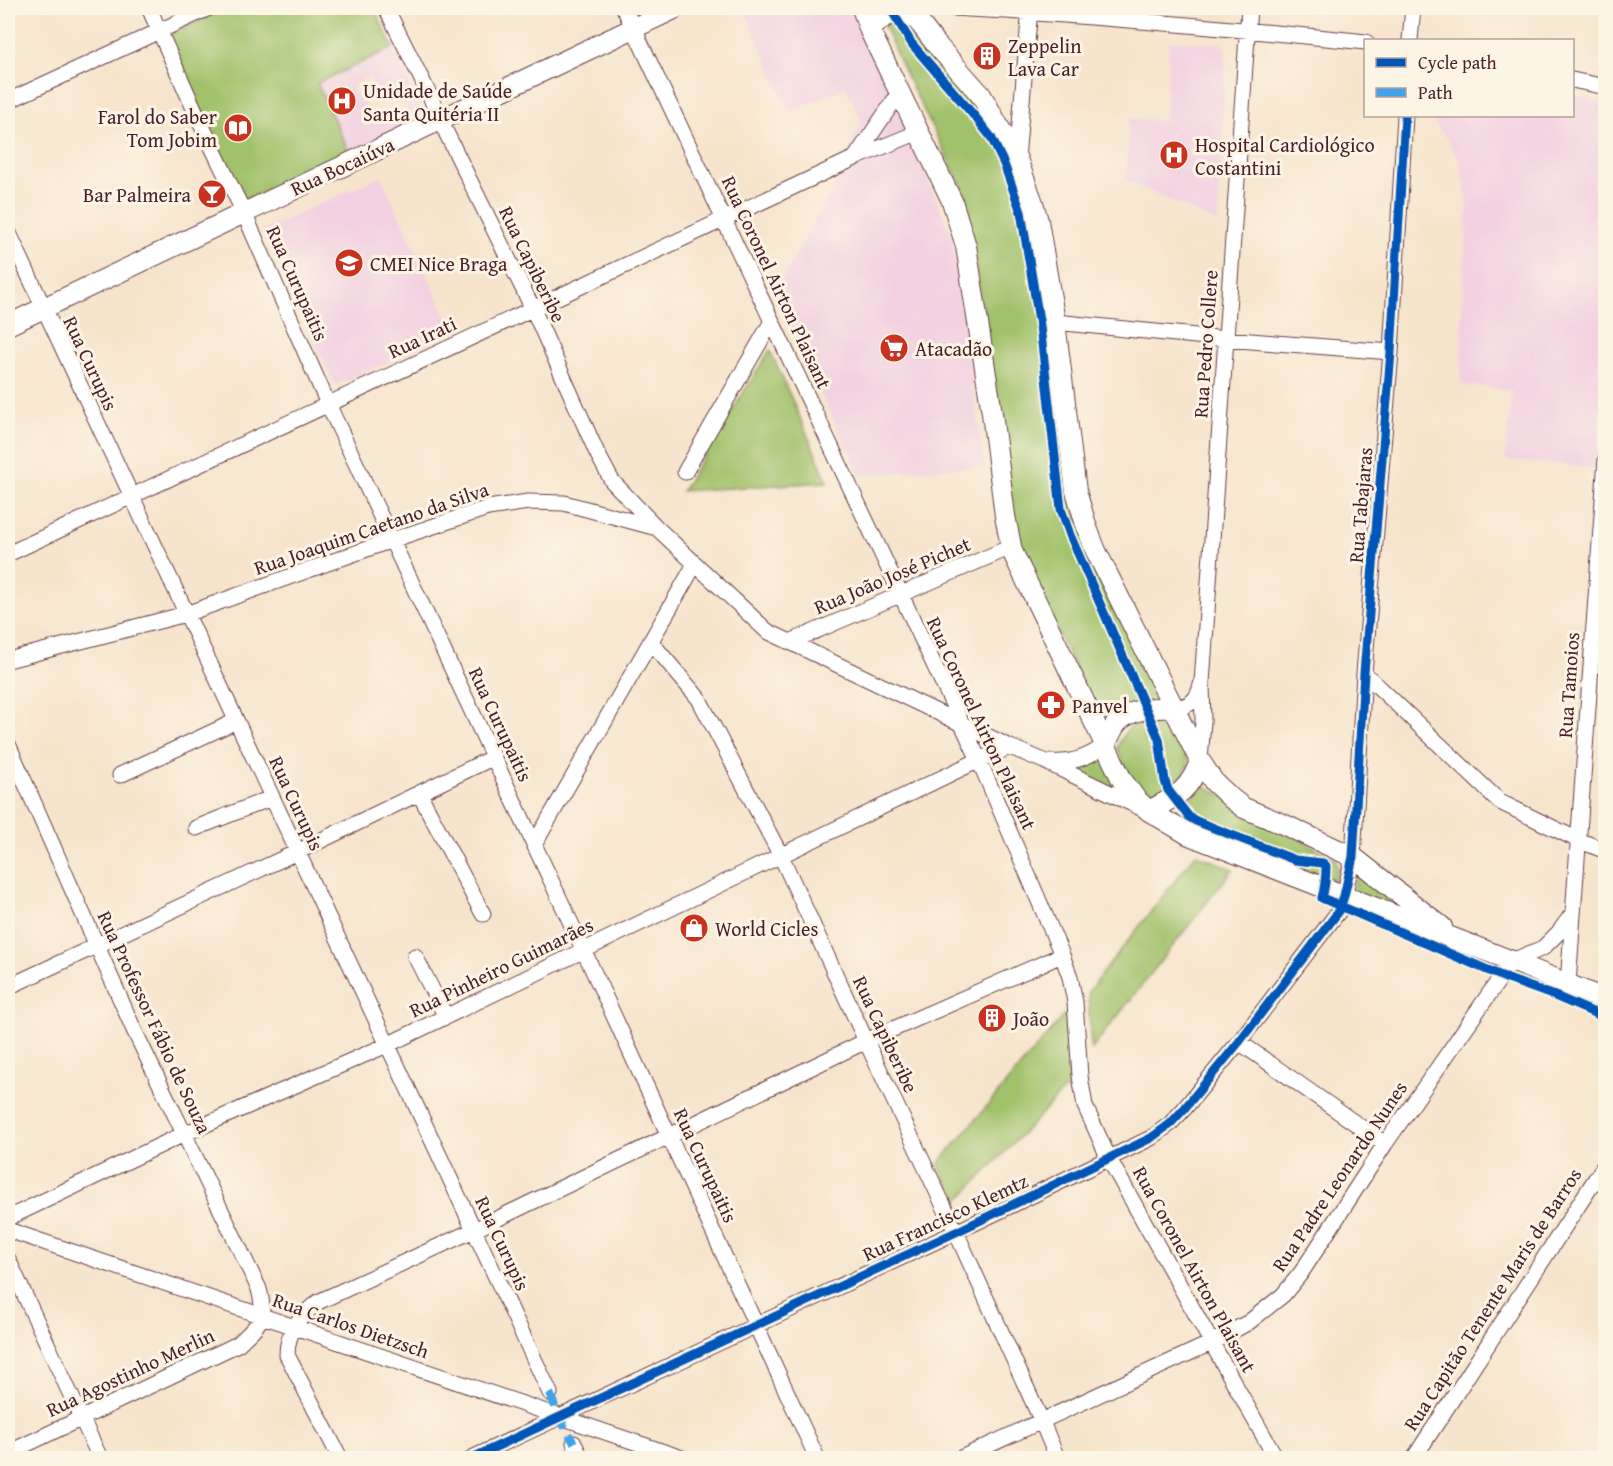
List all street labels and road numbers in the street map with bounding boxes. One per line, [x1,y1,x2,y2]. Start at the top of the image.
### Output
street label: Rua Bocaiúva [285,129,399,203]
street label: Rua Coronel Airton Plaisant [715,171,839,393]
street label: Rua Capiberibe [492,201,574,327]
street label: Rua Curupaitis [260,221,336,345]
street label: Rua Pedro Collere [1185,269,1225,419]
street label: Rua Irati [383,308,461,365]
street label: Rua Curupis [56,311,126,415]
street label: Rua Tabajaras [1340,446,1380,564]
street label: Rua Joaquim Caetano da Silva [250,474,493,582]
street label: Rua João José Pichet [809,529,975,621]
street label: Rua Coronel Airton Plaisant [920,612,1044,834]
street label: Rua Tamoios [1550,631,1586,739]
street label: Rua Curupaitis [462,662,540,786]
street label: Rua Curupis [262,751,332,855]
street label: Rua Professor Fábio de Souza [91,906,220,1139]
street label: Rua Pinheiro Guimarães [404,910,598,1024]
street label: Rua Capiberibe [846,971,926,1097]
street label: Rua Padre Leonardo Nunes [1264,1075,1414,1277]
street label: Rua Curupaitis [667,1103,745,1227]
street label: Rua Coronel Airton Plaisant [1126,1160,1264,1378]
street label: Rua Capitão Tenente Maris de Barros [1396,1162,1588,1436]
street label: Rua Francisco Klemtz [858,1166,1033,1268]
street label: Rua Curupis [468,1191,538,1295]
street label: Rua Carlos Dietzsch [269,1285,433,1365]
street label: Rua Agostinho Merlin [41,1320,219,1424]

